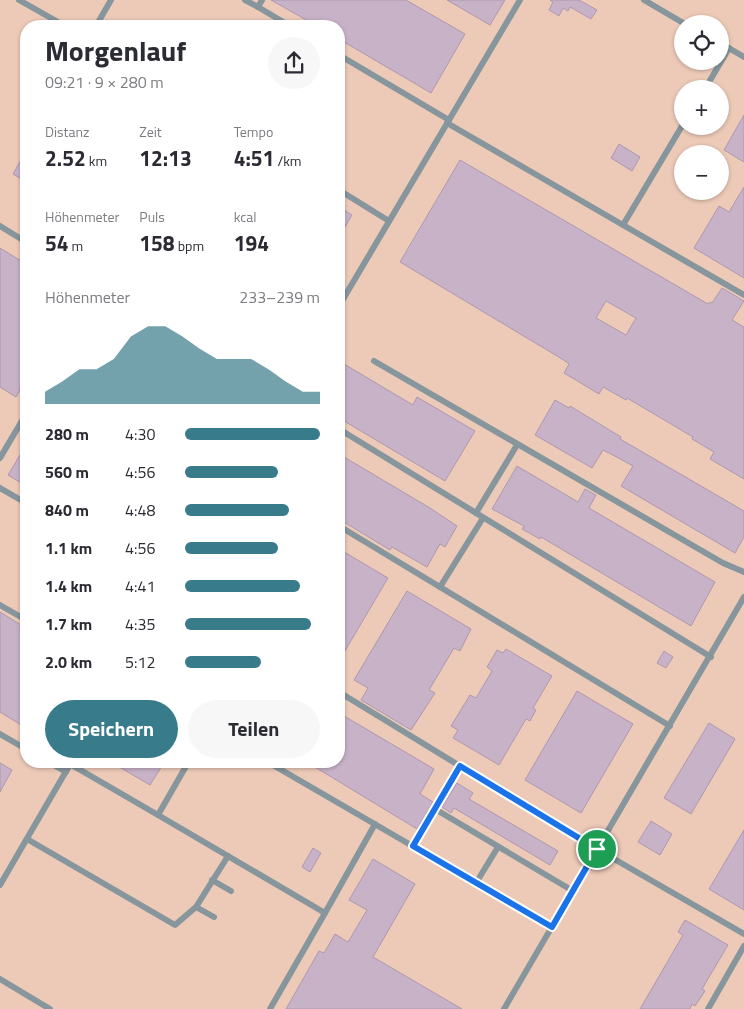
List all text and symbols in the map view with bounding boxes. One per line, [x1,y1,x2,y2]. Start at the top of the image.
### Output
map controls [674,15,729,200]
button: locate [674,15,729,70]
text: Morgenlauf [45,29,186,72]
button: share [268,37,320,89]
text: 09:21 · 9 × 280 m [45,70,164,94]
button: + [674,80,729,135]
text: Distanz [45,121,89,142]
text: Zeit [139,121,162,142]
text: Tempo [234,121,273,142]
text: 2.52 [45,142,86,174]
text: 12:13 [139,142,192,174]
text: 4:51 [234,142,274,174]
button: − [674,145,729,200]
text: km [86,150,107,171]
text: /km [274,150,302,171]
text: Höhenmeter [45,206,119,227]
text: Puls [139,206,165,227]
text: kcal [234,206,257,227]
text: 54 [45,227,69,259]
text: 158 [139,227,175,259]
text: 194 [234,227,269,259]
text: m [69,235,83,256]
text: bpm [175,235,204,256]
text: Höhenmeter [45,285,130,309]
text: 233–239 m [239,285,320,309]
text: 280 m [45,422,89,446]
text: 4:30 [125,422,155,446]
text: 560 m [45,460,89,484]
text: 4:56 [125,460,155,484]
text: 840 m [45,498,89,522]
text: 4:48 [125,498,155,522]
text: 1.1 km [45,536,92,560]
text: 4:56 [125,536,155,560]
text: 1.4 km [45,574,92,598]
text: 4:41 [125,574,155,598]
text: 1.7 km [45,612,92,636]
text: 4:35 [125,612,155,636]
text: 2.0 km [45,650,92,674]
text: 5:12 [125,650,155,674]
button: Speichern [45,700,178,758]
button: Teilen [188,700,320,758]
pin [576,828,618,870]
icon: arrive [583,835,611,863]

